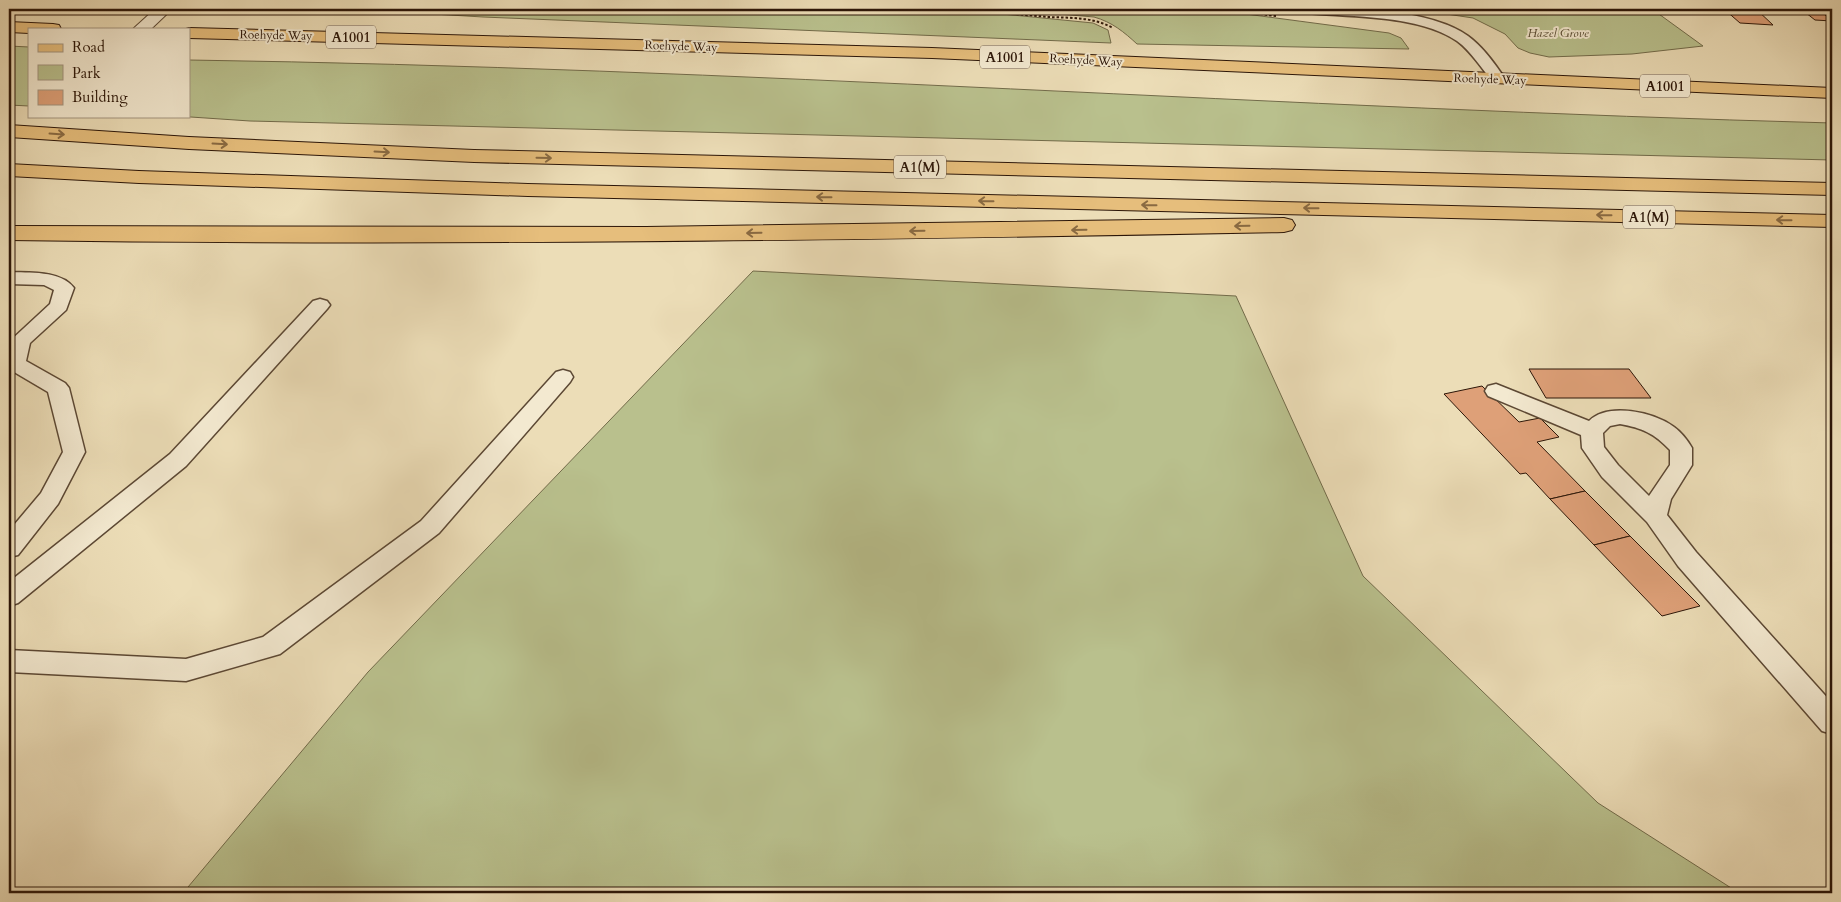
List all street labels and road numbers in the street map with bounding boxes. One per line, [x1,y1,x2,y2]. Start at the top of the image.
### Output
street label: Roehyde Way [239,26,313,44]
road number: A1001 [326,26,376,48]
street label: Roehyde Way [644,37,718,55]
road number: A1001 [980,46,1030,68]
street label: Roehyde Way [1049,50,1124,70]
street label: Roehyde Way [1453,70,1527,88]
road number: A1001 [1640,74,1690,98]
road number: A1(M) [894,156,946,178]
road number: A1(M) [1623,206,1675,228]

